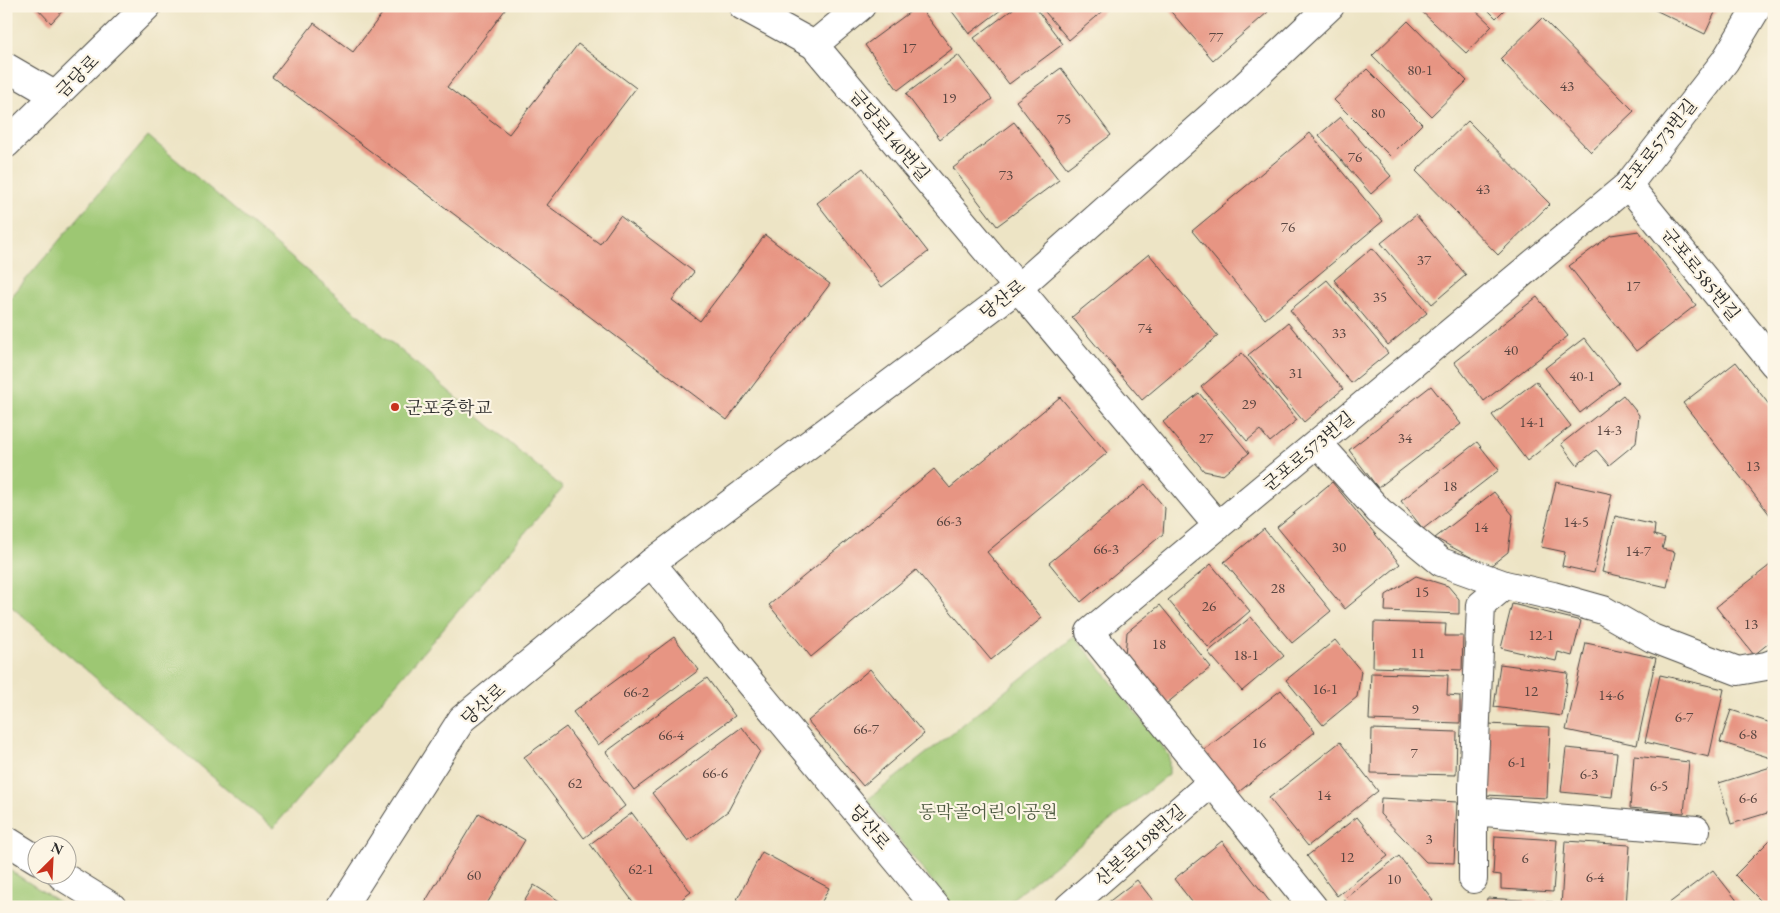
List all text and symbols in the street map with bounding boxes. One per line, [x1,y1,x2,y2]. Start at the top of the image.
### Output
house number: 77 [1209,27,1224,46]
house number: 17 [902,38,917,57]
street label: 금당로 [50,49,104,103]
house number: 80-1 [1407,60,1433,79]
house number: 43 [1560,76,1574,95]
street label: 금당로140번길 [845,84,935,186]
house number: 19 [942,88,956,107]
street label: 군포로573번길 [1613,94,1701,196]
house number: 80 [1371,103,1385,122]
house number: 75 [1057,109,1071,128]
house number: 76 [1348,147,1362,166]
house number: 73 [999,165,1013,184]
house number: 43 [1476,179,1490,198]
house number: 76 [1281,217,1295,236]
street label: 군포로585번길 [1657,223,1745,325]
house number: 37 [1417,250,1432,269]
street label: 당산로 [974,274,1030,324]
house number: 17 [1626,276,1641,295]
house number: 35 [1373,287,1387,306]
house number: 74 [1138,318,1153,337]
house number: 33 [1332,323,1346,342]
house number: 40 [1504,340,1518,359]
house number: 31 [1289,363,1303,382]
house number: 40-1 [1569,366,1595,385]
house number: 29 [1242,394,1256,413]
place label: 군포중학교 [405,396,493,419]
marker: 군포중학교 [389,401,401,413]
street label: 군포로573번길 [1257,406,1359,496]
house number: 14-1 [1519,412,1545,431]
house number: 14-3 [1596,420,1622,439]
house number: 27 [1199,428,1214,447]
house number: 34 [1398,428,1413,447]
house number: 13 [1746,456,1760,475]
house number: 18 [1443,476,1457,495]
house number: 66-3 [936,511,962,530]
house number: 14-5 [1563,512,1589,531]
house number: 14 [1474,517,1489,536]
house number: 30 [1332,537,1346,556]
house number: 66-3 [1093,539,1119,558]
house number: 14-7 [1625,541,1652,560]
house number: 28 [1271,578,1285,597]
house number: 15 [1415,582,1429,601]
house number: 26 [1202,596,1216,615]
house number: 13 [1744,614,1758,633]
house number: 12-1 [1528,625,1554,644]
house number: 18 [1152,634,1166,653]
house number: 11 [1411,643,1425,662]
house number: 18-1 [1233,645,1259,664]
street label: 당산로 [456,678,510,730]
house number: 16-1 [1312,679,1338,698]
house number: 12 [1524,681,1539,700]
house number: 66-2 [623,682,650,701]
house number: 14-6 [1598,685,1624,704]
house number: 9 [1411,699,1419,718]
house number: 6-7 [1675,707,1694,726]
house number: 66-7 [853,719,880,738]
house number: 6-8 [1739,724,1757,743]
house number: 66-4 [658,725,685,744]
house number: 16 [1252,733,1266,752]
house number: 7 [1410,743,1418,762]
house number: 6-1 [1508,752,1526,771]
house number: 66-6 [702,763,728,782]
house number: 6-3 [1580,764,1598,783]
house number: 62 [568,773,583,792]
house number: 6-5 [1650,776,1668,795]
house number: 14 [1317,785,1332,804]
house number: 6-6 [1739,788,1757,807]
street label: 산본로198번길 [1090,799,1190,891]
street label: 당산로 [844,800,896,854]
park label: 동막골어린이공원 [918,800,1058,823]
house number: 3 [1425,829,1433,848]
north arrow [28,836,78,886]
text: N [48,838,67,859]
house number: 12 [1340,847,1355,866]
house number: 6 [1521,848,1529,867]
house number: 62-1 [628,859,654,878]
house number: 60 [467,865,481,884]
house number: 6-4 [1586,867,1605,886]
house number: 10 [1387,869,1401,888]

